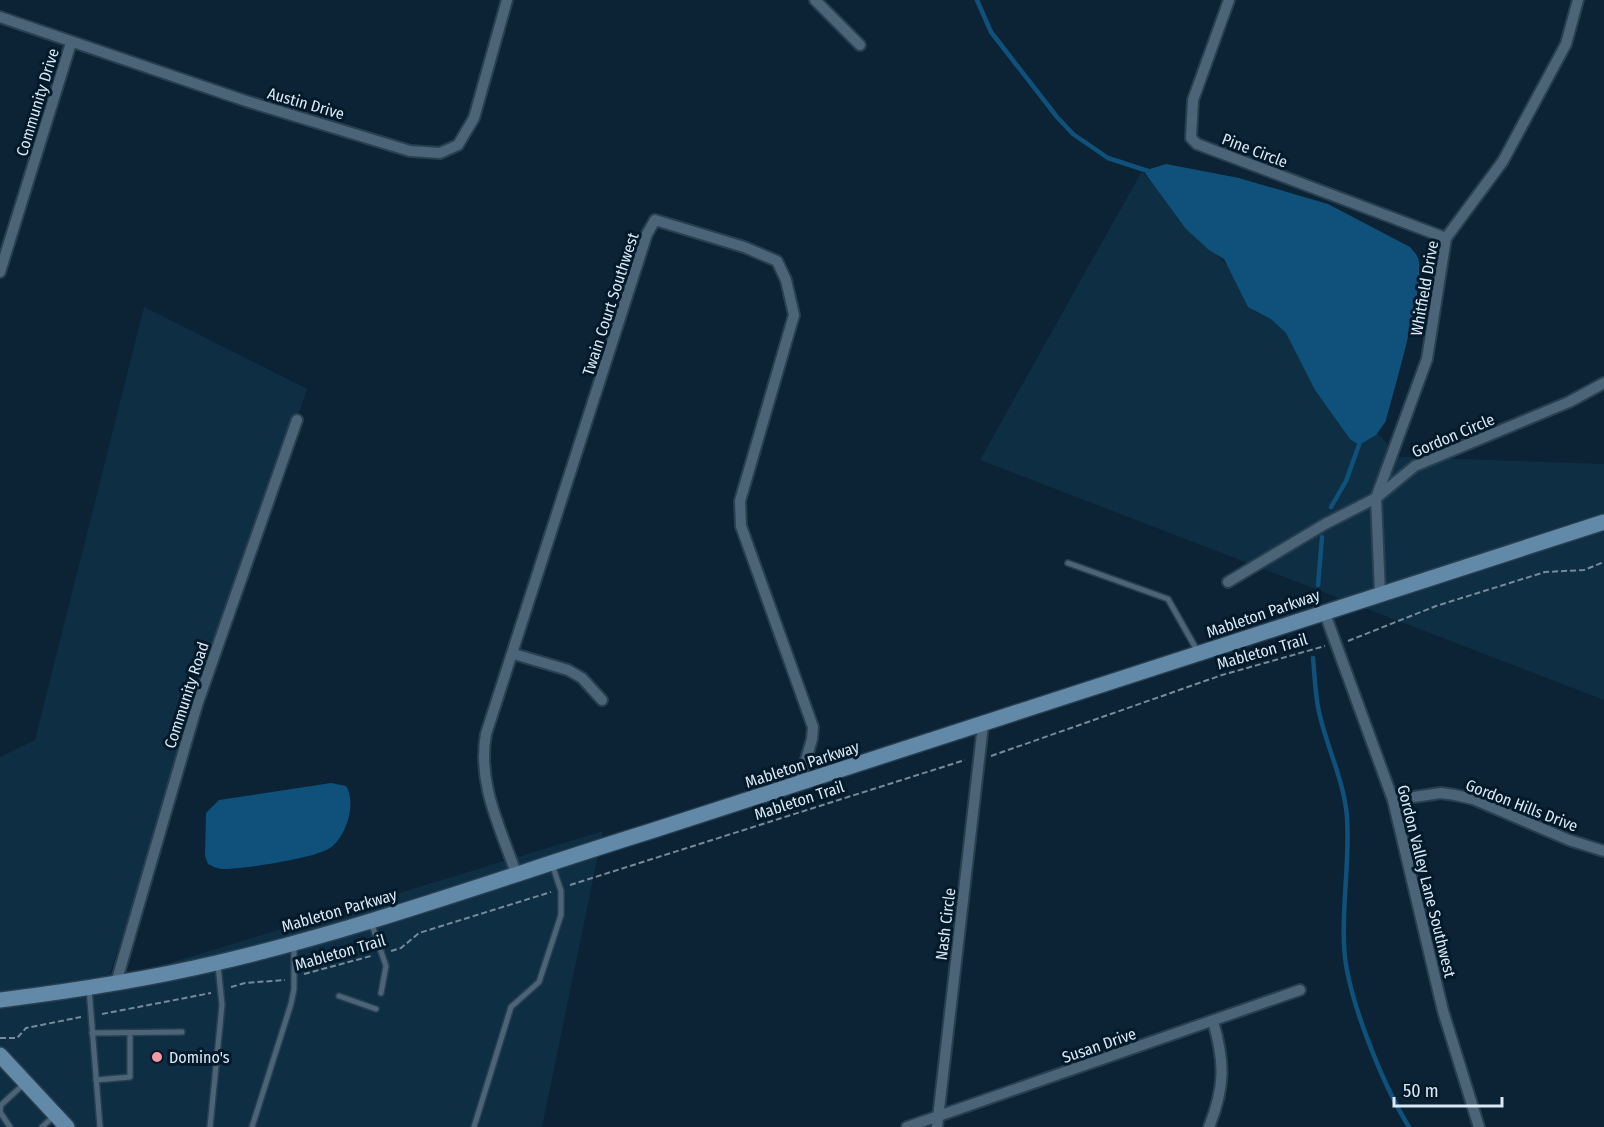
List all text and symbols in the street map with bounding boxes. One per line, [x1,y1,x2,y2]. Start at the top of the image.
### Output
street label: Community Drive [12,46,63,158]
street label: Austin Drive [265,83,347,124]
street label: Pine Circle [1219,129,1290,172]
street label: Twain Court Southwest [578,230,643,378]
street label: Whitfield Drive [1407,239,1442,337]
street label: Gordon Circle [1409,409,1498,461]
street label: Mableton Parkway [1204,585,1323,642]
street label: Mableton Trail [1215,629,1310,673]
street label: Community Road [160,639,213,751]
street label: Mableton Parkway [743,737,862,792]
street label: Gordon Hills Drive [1463,775,1581,836]
street label: Mableton Trail [752,777,847,824]
street label: Gordon Valley Lane Southwest [1393,783,1460,980]
street label: Mableton Parkway [279,885,400,936]
street label: Nash Circle [932,887,959,961]
street label: Mableton Trail [293,930,388,974]
street label: Susan Drive [1060,1024,1139,1067]
place label: Domino's [169,1048,230,1067]
marker: Domino's [150,1050,164,1064]
scale bar [1394,1070,1502,1108]
text: 50 m [1403,1080,1439,1102]

